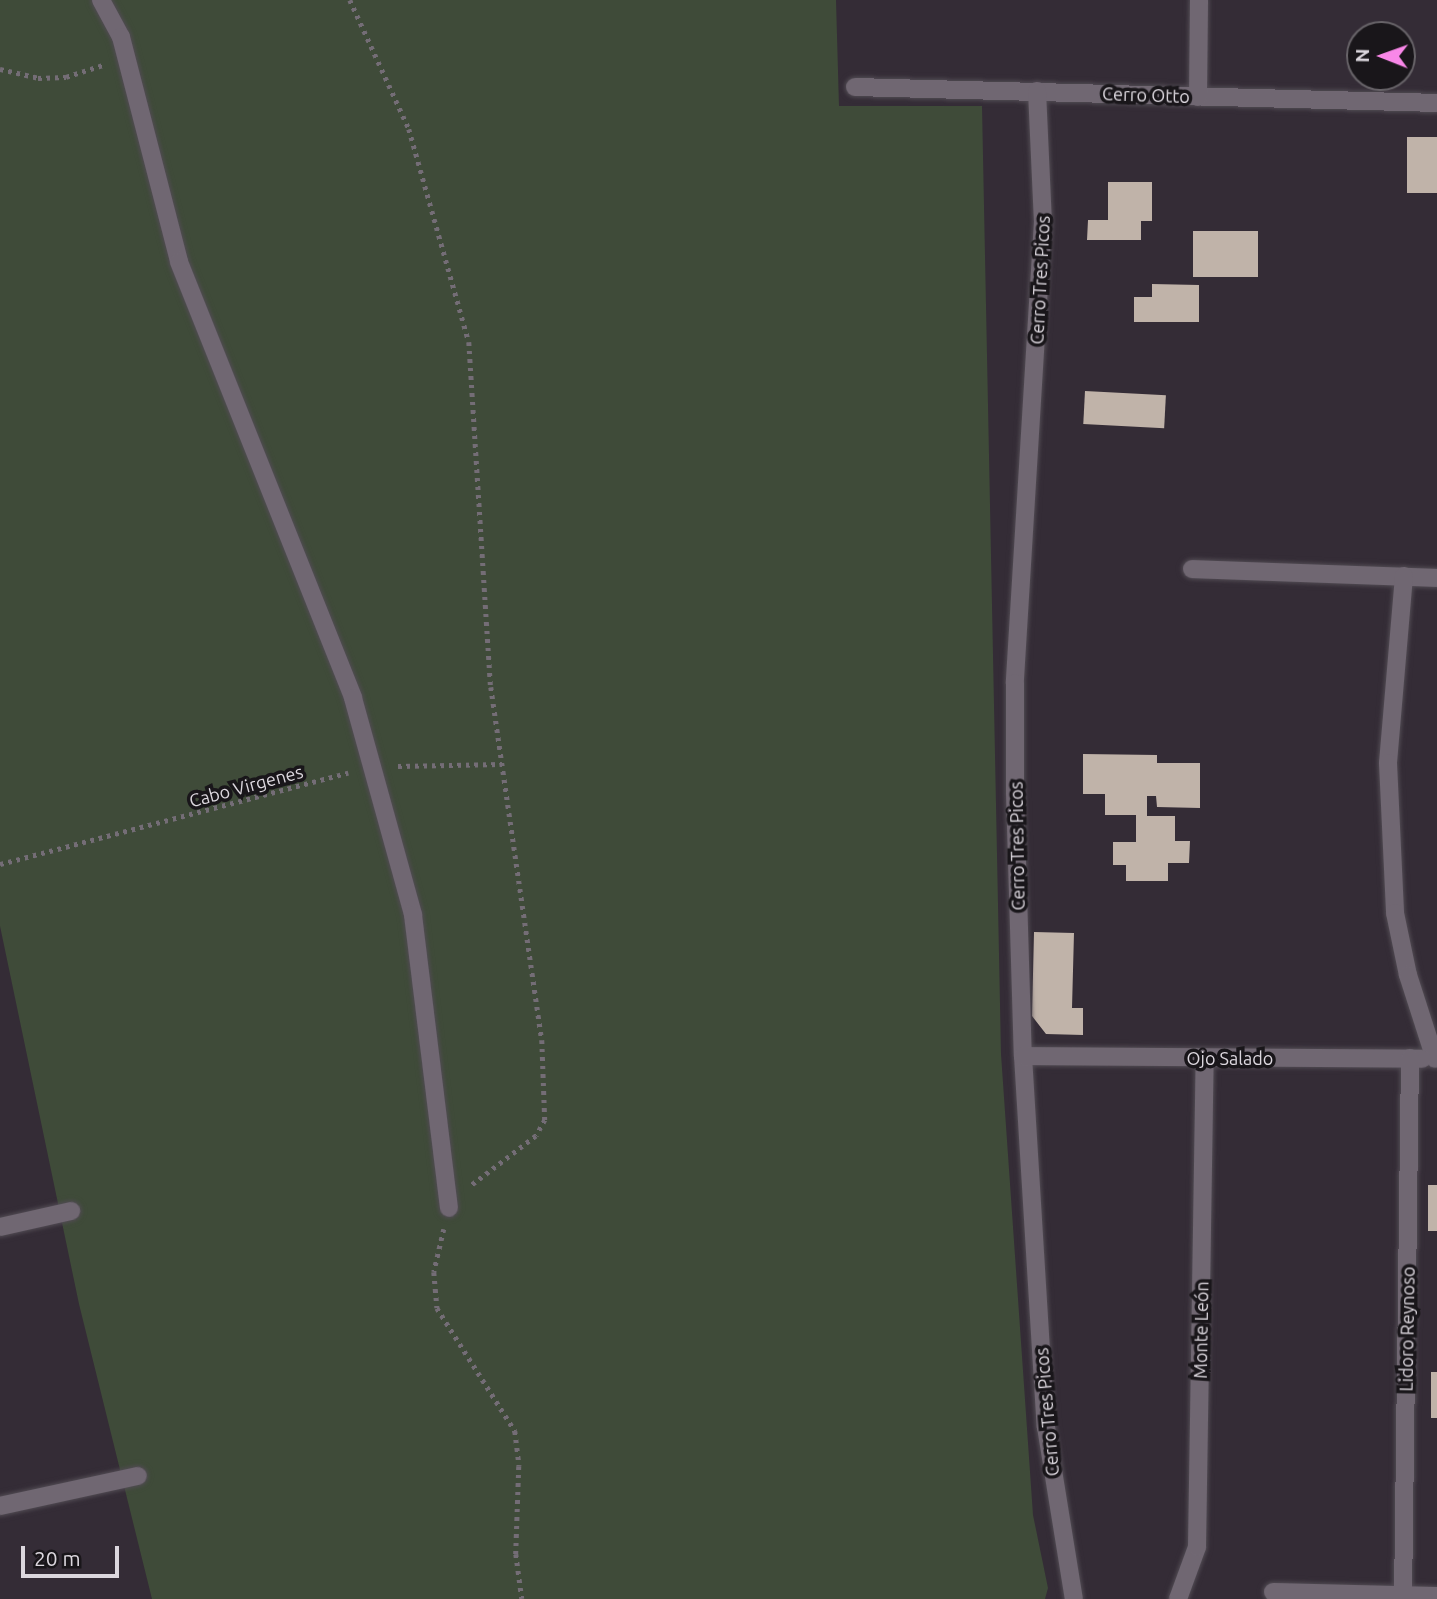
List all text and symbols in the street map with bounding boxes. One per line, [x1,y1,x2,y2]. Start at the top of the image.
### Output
north arrow [1346,21,1416,91]
text: N [1351,48,1373,63]
street label: Cerro Otto [1102,83,1190,107]
street label: Cerro Tres Picos [1026,215,1054,345]
street label: Cabo Virgenes [187,760,305,812]
street label: Cerro Tres Picos [1005,781,1029,911]
street label: Ojo Salado [1187,1047,1273,1069]
street label: Lidoro Reynoso [1395,1266,1419,1392]
street label: Monte León [1189,1281,1213,1379]
street label: Cerro Tres Picos [1031,1347,1063,1477]
scale bar [24,1532,122,1576]
text: 20 m [34,1546,81,1570]

